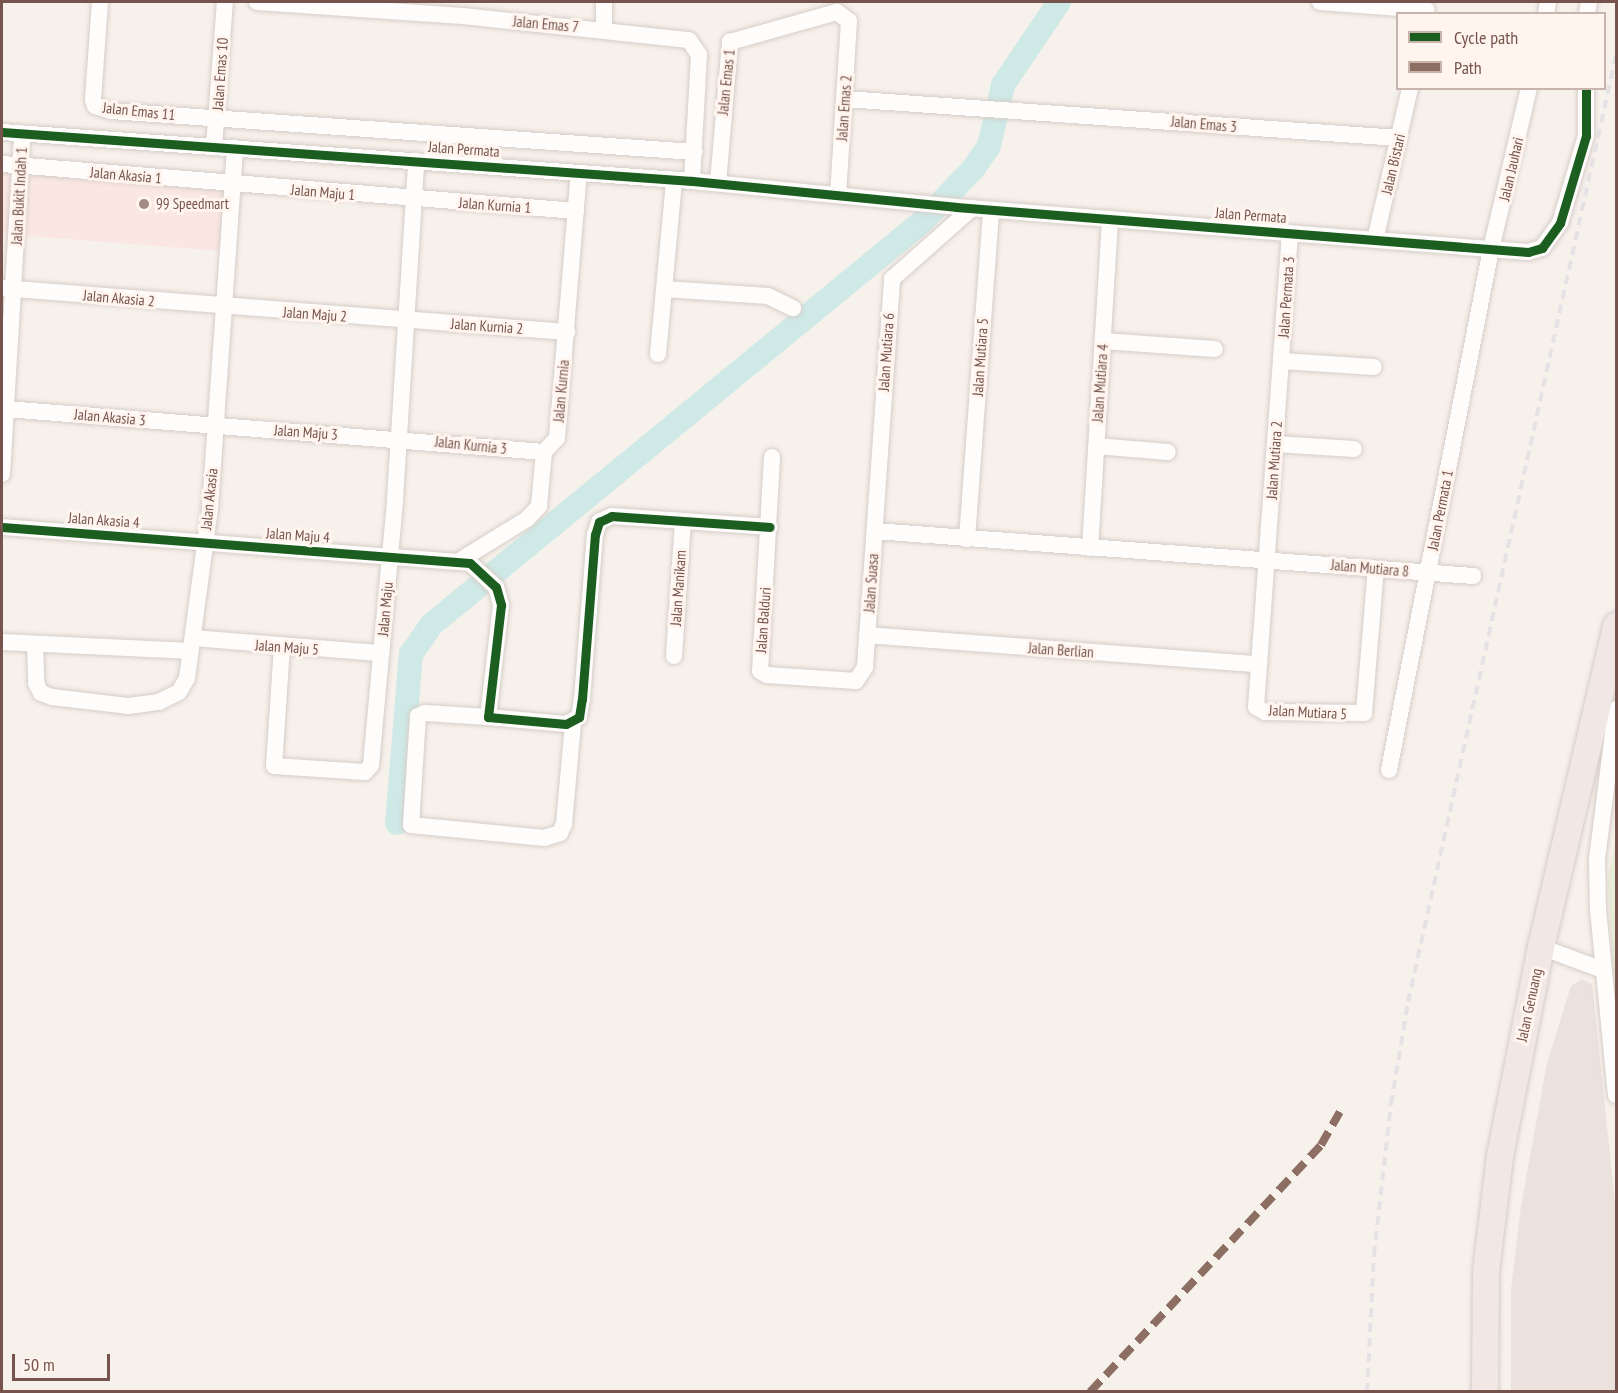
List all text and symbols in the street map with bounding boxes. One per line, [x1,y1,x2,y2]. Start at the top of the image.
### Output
street label: Jalan Emas 7 [512,12,580,36]
legend [1396,12,1606,90]
text: Cycle path [1454,26,1518,49]
street label: Jalan Emas 10 [208,37,232,111]
street label: Jalan Emas 1 [714,48,738,116]
text: Path [1454,56,1482,79]
street label: Jalan Emas 2 [833,74,855,142]
street label: Jalan Emas 11 [102,98,176,124]
street label: Jalan Emas 3 [1170,112,1238,136]
street label: Jalan Bistari [1377,132,1409,196]
street label: Jalan Jauhari [1495,135,1527,203]
street label: Jalan Permata [428,138,500,160]
street label: Jalan Bukit Indah 1 [7,147,31,245]
street label: Jalan Akasia 1 [89,163,163,187]
street label: Jalan Maju 1 [290,180,356,204]
street label: Jalan Kurnia 1 [458,193,532,217]
place label: 99 Speedmart [156,195,229,213]
marker: 99 Speedmart [137,197,151,211]
street label: Jalan Permata [1215,204,1287,226]
street label: Jalan Permata 3 [1274,256,1298,338]
street label: Jalan Akasia 2 [82,286,156,310]
street label: Jalan Maju 2 [282,303,348,325]
street label: Jalan Mutiara 6 [874,312,898,392]
street label: Jalan Kurnia 2 [450,314,524,338]
street label: Jalan Mutiara 5 [968,317,992,397]
street label: Jalan Mutiara 4 [1088,343,1112,423]
street label: Jalan Kurnia [549,359,573,423]
street label: Jalan Akasia 3 [73,405,147,429]
street label: Jalan Mutiara 2 [1262,420,1286,500]
street label: Jalan Maju 3 [273,421,339,443]
street label: Jalan Kurnia 3 [434,432,508,458]
street label: Jalan Akasia [197,467,221,531]
street label: Jalan Permata 1 [1423,468,1457,552]
street label: Jalan Akasia 4 [67,509,141,531]
street label: Jalan Maju 4 [265,524,331,546]
street label: Jalan Manikam [666,550,690,626]
street label: Jalan Suasa [860,553,882,613]
street label: Jalan Mutiara 8 [1330,556,1410,580]
street label: Jalan Maju [374,581,396,637]
street label: Jalan Balduri [752,587,774,653]
street label: Jalan Maju 5 [254,636,320,658]
street label: Jalan Berlian [1028,639,1094,661]
street label: Jalan Mutiara 5 [1268,701,1348,723]
street label: Jalan Genuang [1512,967,1546,1043]
scale bar [15,1342,112,1380]
text: 50 m [23,1353,55,1376]

